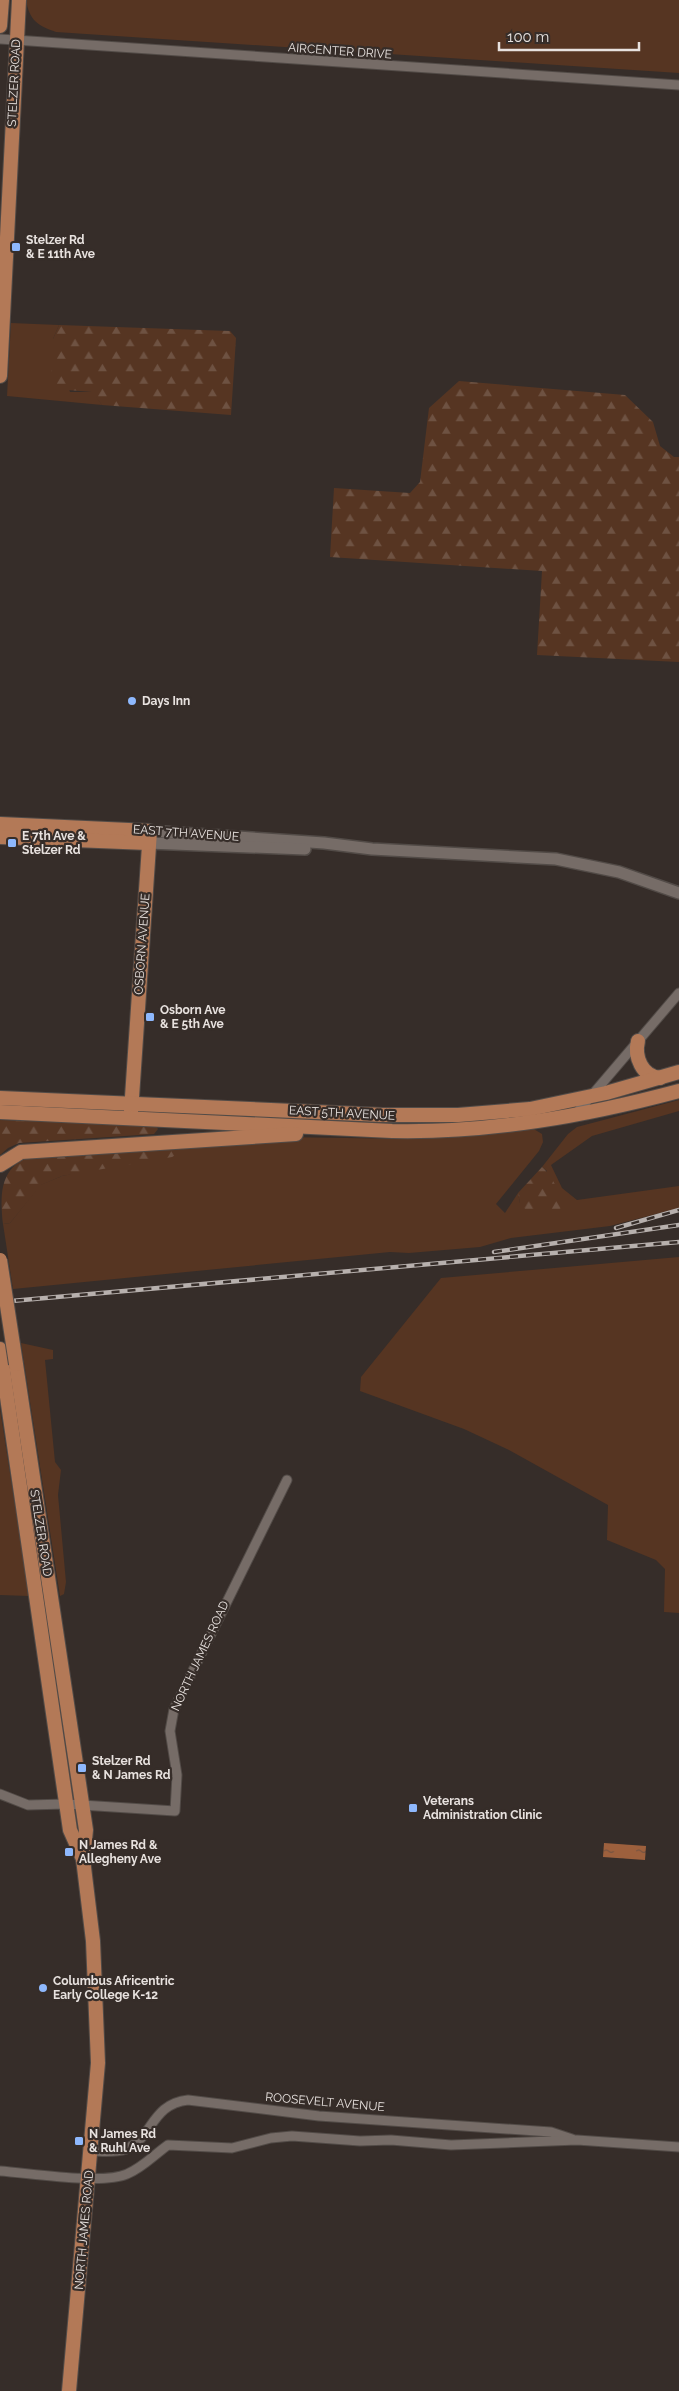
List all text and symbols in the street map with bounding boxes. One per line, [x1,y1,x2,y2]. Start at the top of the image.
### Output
scale bar [499,20,639,52]
text: 100 m [507,28,549,46]
street label: STELZER ROAD [5,38,23,127]
street label: AIRCENTER DRIVE [288,40,392,62]
place label: Stelzer Rd & E 11th Ave [26,233,95,261]
marker: Stelzer Rd & E 11th Ave [10,241,22,253]
place label: Days Inn [142,694,190,708]
marker: Days Inn [126,695,138,707]
street label: EAST 7TH AVENUE [133,822,239,844]
place label: E 7th Ave & Stelzer Rd [22,829,86,857]
marker: E 7th Ave & Stelzer Rd [6,837,18,849]
street label: OSBORN AVENUE [131,893,153,995]
place label: Osborn Ave & E 5th Ave [160,1003,226,1031]
marker: Osborn Ave & E 5th Ave [144,1011,156,1023]
street label: EAST 5TH AVENUE [289,1103,395,1123]
street label: STELZER ROAD [27,1489,55,1578]
street label: NORTH JAMES ROAD [168,1598,232,1713]
place label: Stelzer Rd & N James Rd [92,1754,171,1782]
marker: Stelzer Rd & N James Rd [76,1762,88,1774]
place label: Veterans Administration Clinic [423,1794,543,1822]
marker: Veterans Administration Clinic [407,1802,419,1814]
place label: N James Rd & Allegheny Ave [79,1838,161,1866]
marker: N James Rd & Allegheny Ave [63,1846,75,1858]
place label: Columbus Africentric Early College K-12 [53,1974,175,2002]
marker: Columbus Africentric Early College K-12 [37,1982,49,1994]
street label: ROOSEVELT AVENUE [265,2090,385,2114]
place label: N James Rd & Ruhl Ave [89,2127,156,2155]
marker: N James Rd & Ruhl Ave [73,2135,85,2147]
street label: NORTH JAMES ROAD [72,2169,96,2290]

